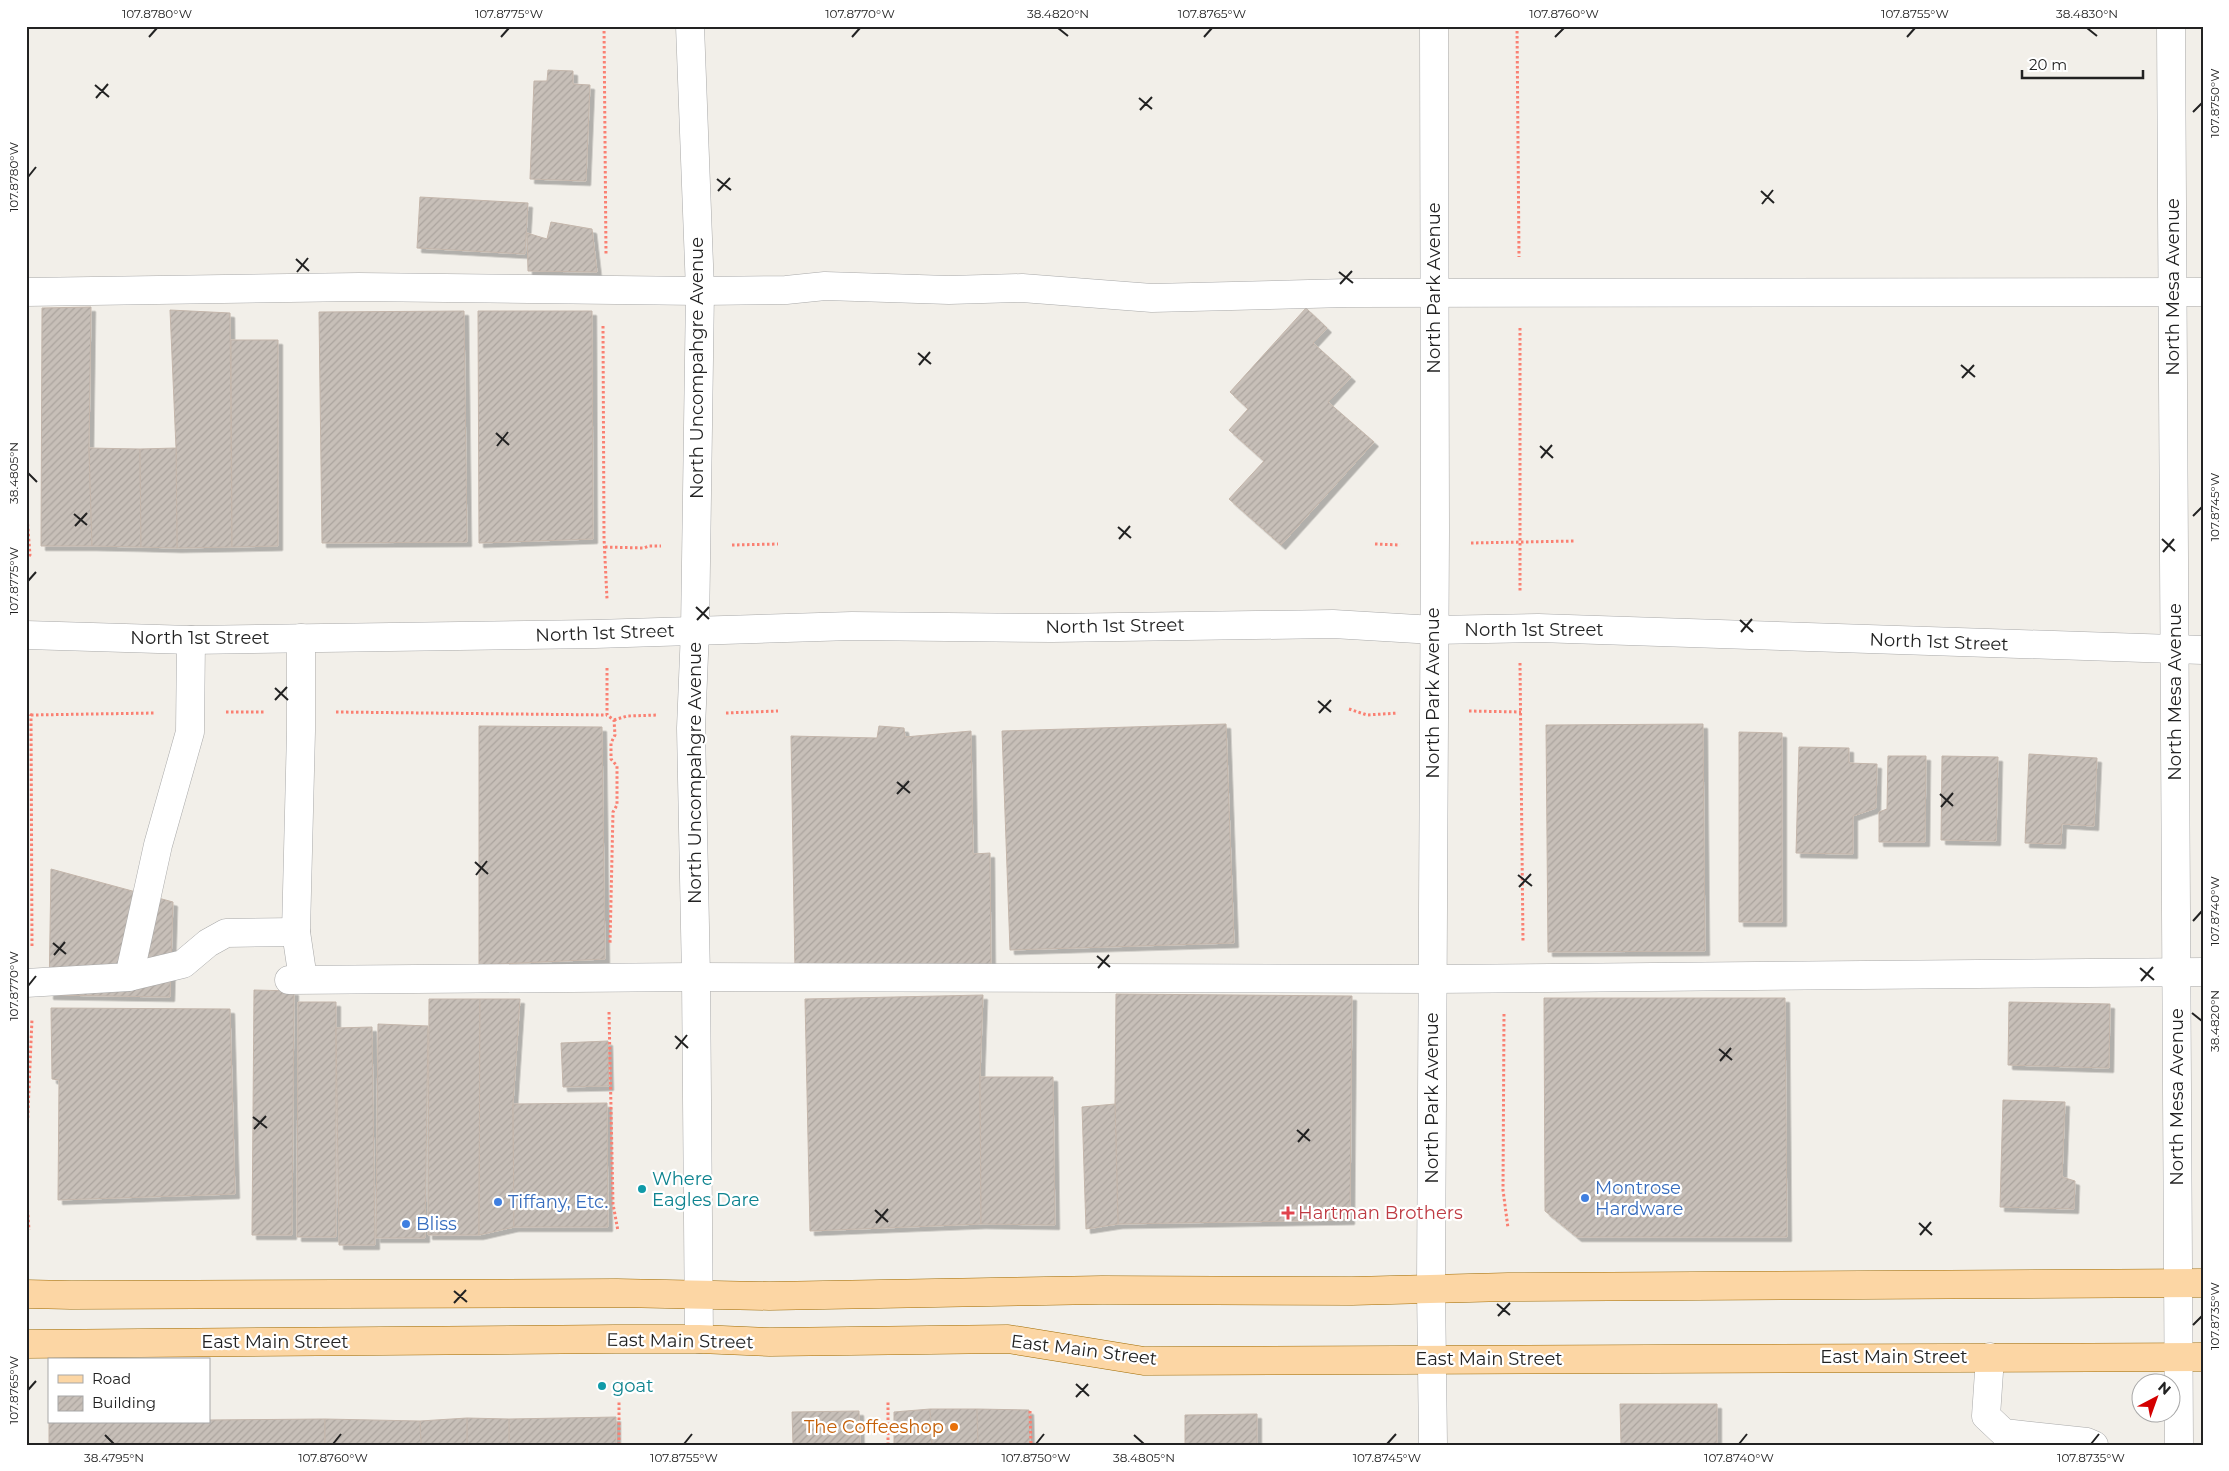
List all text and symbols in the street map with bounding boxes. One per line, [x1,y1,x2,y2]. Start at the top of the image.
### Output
text: 107.8780°W [122,6,192,21]
text: 107.8775°W [475,6,543,21]
text: 107.8770°W [825,6,895,21]
text: 38.4820°N [1027,6,1089,21]
text: 107.8765°W [1178,6,1246,21]
text: 107.8760°W [1529,6,1599,21]
text: 107.8755°W [1881,6,1949,21]
text: 38.4830°N [2056,6,2118,21]
scale bar [2022,48,2143,80]
text: 20 m [2029,55,2067,74]
text: 107.8750°W [2207,68,2222,138]
text: 107.8780°W [6,142,21,212]
street label: North Mesa Avenue [2162,198,2184,376]
street label: North Park Avenue [1423,202,1445,374]
street label: North Uncompahgre Avenue [686,237,708,499]
text: 38.4805°N [6,442,21,504]
text: 107.8745°W [2207,473,2222,541]
text: 107.8775°W [6,547,21,615]
street label: North Mesa Avenue [2164,603,2186,781]
street label: North Park Avenue [1422,607,1444,779]
street label: North 1st Street [1045,614,1185,638]
street label: North 1st Street [1464,619,1604,641]
street label: North 1st Street [535,620,675,646]
street label: North 1st Street [130,627,270,649]
street label: North 1st Street [1869,629,2009,655]
street label: North Uncompahgre Avenue [684,642,706,904]
text: 107.8740°W [2207,876,2222,946]
text: 107.8770°W [6,951,21,1021]
text: 38.4820°N [2207,990,2222,1052]
street label: North Mesa Avenue [2166,1008,2188,1186]
street label: North Park Avenue [1421,1012,1443,1184]
place label: Where Eagles Dare [652,1168,760,1211]
place label: Montrose Hardware [1595,1177,1684,1220]
marker: Where Eagles Dare [636,1183,648,1195]
place label: Tiffany, Etc. [508,1191,608,1213]
marker: Montrose Hardware [1579,1192,1591,1204]
marker: Tiffany, Etc. [492,1196,504,1208]
place label: Hartman Brothers [1298,1202,1463,1224]
marker: Hartman Brothers [1282,1207,1294,1219]
place label: Bliss [416,1213,457,1235]
marker: Bliss [400,1218,412,1230]
text: 107.8735°W [2207,1282,2222,1350]
street label: East Main Street [606,1329,754,1353]
street label: East Main Street [1010,1330,1158,1370]
street label: East Main Street [201,1331,349,1353]
street label: East Main Street [1820,1346,1968,1368]
street label: East Main Street [1415,1348,1563,1370]
text: 107.8765°W [6,1356,21,1424]
legend [48,1358,210,1424]
text: Road [92,1369,131,1388]
north arrow [2132,1374,2182,1424]
place label: goat [612,1375,653,1397]
text: N [2154,1378,2175,1399]
marker: goat [596,1380,608,1392]
text: Building [92,1393,156,1412]
place label: The Coffeeshop [804,1416,944,1438]
marker: The Coffeeshop [948,1421,960,1433]
text: 38.4795°N [84,1450,144,1465]
text: 107.8760°W [298,1450,368,1465]
text: 107.8755°W [650,1450,718,1465]
text: 107.8750°W [1001,1450,1071,1465]
text: 38.4805°N [1113,1450,1175,1465]
text: 107.8745°W [1353,1450,1421,1465]
text: 107.8740°W [1704,1450,1774,1465]
text: 107.8735°W [2057,1450,2125,1465]

